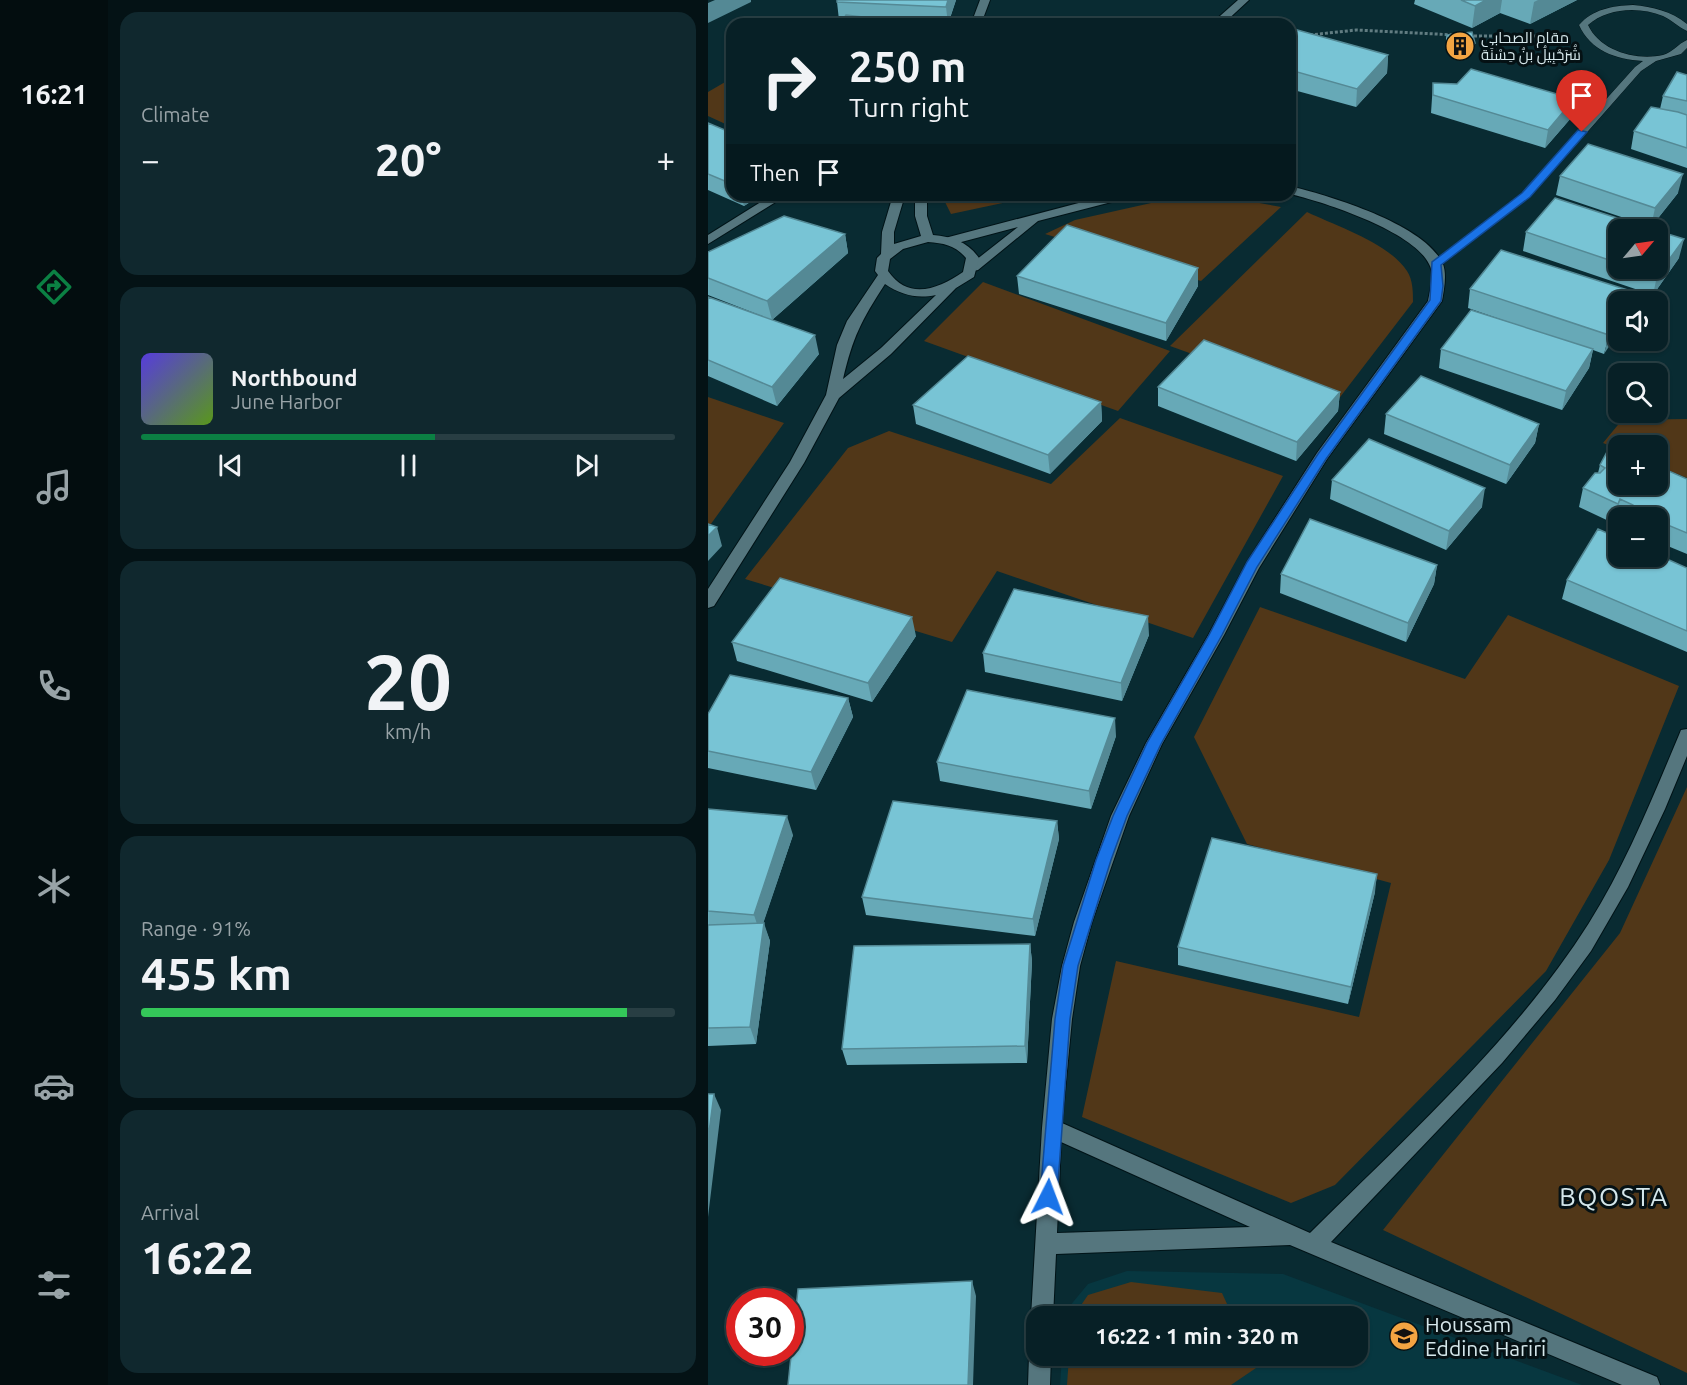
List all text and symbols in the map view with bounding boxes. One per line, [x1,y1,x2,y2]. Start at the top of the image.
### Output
place label: مقام الصحابي شُرَحْبِيلُ بنُ حِسْنَة [1481,29,1581,65]
building icon: مقام الصحابي شُرَحْبِيلُ بنُ حِسْنَة [1444,30,1476,62]
icon: right [750,42,828,120]
text: 250 m [849,43,966,90]
pin [1556,70,1607,132]
text: 16:21 [20,79,88,109]
icon: arrive [1565,79,1598,112]
text: Turn right [849,92,969,122]
text: Climate [141,103,210,126]
text: 20° [375,134,441,185]
text: − [141,141,160,178]
text: + [656,141,675,178]
icon: arrive [812,156,845,189]
text: Then [750,160,800,185]
north arrow [1608,219,1668,279]
map controls [1608,219,1668,567]
icon: directions [33,266,75,308]
button: sound [1608,291,1668,351]
button: search [1608,363,1668,423]
text: Northbound [231,365,357,390]
text: June Harbor [231,390,342,413]
button: + [1608,435,1668,495]
icon: previous [214,449,247,482]
icon: pause [392,449,425,482]
icon: next [570,449,603,482]
icon: music [33,466,75,508]
button: − [1608,507,1668,567]
text: 20 [364,637,452,725]
icon: phone [33,665,75,707]
text: km/h [385,720,431,743]
icon: climate [33,865,75,907]
text: Range · 91% [141,917,251,940]
text: 455 km [141,948,292,999]
icon: car [33,1065,75,1107]
position arrow [1016,1165,1080,1229]
district label: BQOSTA [1559,1182,1669,1211]
text: Arrival [141,1201,199,1224]
text: 16:22 [141,1232,254,1283]
icon: filters [33,1264,75,1306]
speed limit sign: 30 [726,1288,804,1366]
place label: Houssam Eddine Hariri [1425,1312,1546,1360]
school or university icon: Houssam Eddine Hariri [1388,1320,1420,1352]
text: 16:22 · 1 min · 320 m [1095,1323,1299,1348]

